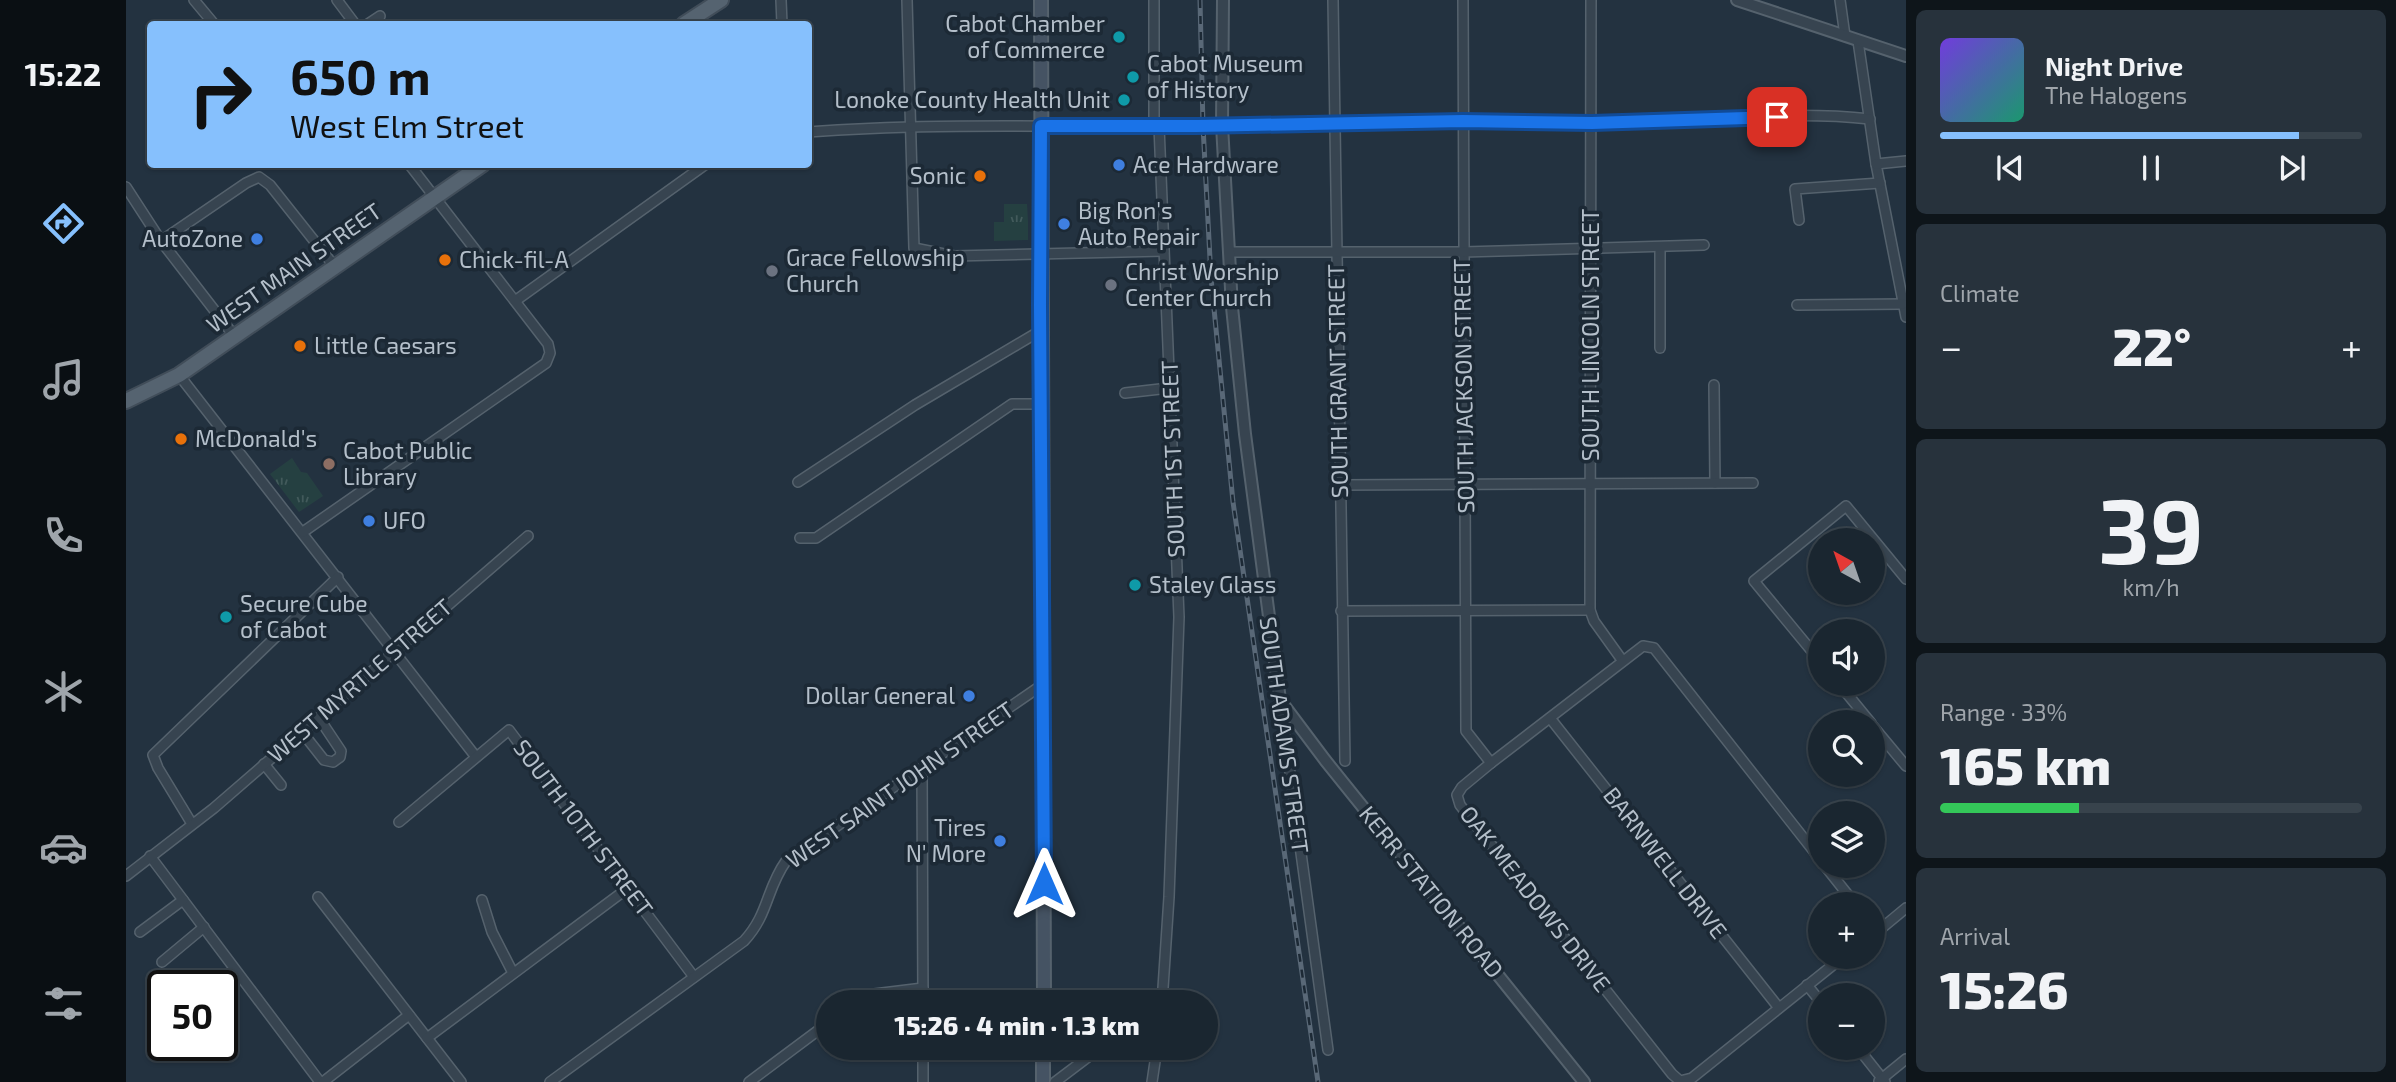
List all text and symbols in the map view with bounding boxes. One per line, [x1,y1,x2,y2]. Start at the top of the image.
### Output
place label: Cabot Chamber of Commerce [945,9,1105,63]
marker: Cabot Chamber of Commerce [1111,29,1127,45]
text: 650 m [290,46,431,105]
icon: right [175,49,266,140]
place label: Cabot Museum of History [1147,49,1303,103]
text: Night Drive [2045,50,2183,81]
text: 15:22 [25,54,101,92]
marker: Cabot Museum of History [1125,69,1141,85]
text: The Halogens [2045,81,2187,109]
place label: Lonoke County Health Unit [834,85,1110,113]
pin [1747,87,1807,147]
marker: Lonoke County Health Unit [1116,92,1132,108]
icon: arrive [1758,98,1796,136]
text: West Elm Street [290,106,524,144]
icon: previous [1991,149,2029,187]
icon: pause [2132,149,2170,187]
icon: next [2273,149,2311,187]
place label: Ace Hardware [1133,150,1279,178]
marker: Ace Hardware [1111,157,1127,173]
place label: Sonic [910,161,966,189]
marker: Sonic [972,168,988,184]
street label: WEST MAIN STREET [201,196,386,338]
place label: Big Ron's Auto Repair [1078,196,1200,250]
icon: directions [39,199,88,248]
street label: SOUTH LINCOLN STREET [1576,209,1604,461]
marker: Big Ron's Auto Repair [1056,216,1072,232]
place label: AutoZone [142,224,243,252]
marker: AutoZone [249,231,265,247]
place label: Grace Fellowship Church [786,243,965,297]
place label: Chick-fil-A [459,245,569,273]
marker: Chick-fil-A [437,252,453,268]
place label: Christ Worship Center Church [1125,257,1279,311]
street label: SOUTH JACKSON STREET [1447,258,1479,514]
marker: Grace Fellowship Church [764,263,780,279]
street label: SOUTH GRANT STREET [1321,264,1353,498]
marker: Christ Worship Center Church [1103,277,1119,293]
text: Climate [1940,279,2020,307]
text: 22° [2112,314,2191,376]
text: − [1940,323,1962,369]
text: + [2341,323,2362,369]
place label: Little Caesars [314,331,457,359]
marker: Little Caesars [292,338,308,354]
icon: music [39,355,88,404]
street label: SOUTH 1ST STREET [1155,360,1189,558]
place label: McDonald's [195,424,317,452]
marker: McDonald's [173,431,189,447]
place label: Cabot Public Library [343,436,472,490]
marker: Cabot Public Library [321,456,337,472]
text: 39 [2098,473,2204,582]
place label: UFO [383,506,426,534]
icon: phone [39,511,88,560]
marker: UFO [361,513,377,529]
north arrow [1808,528,1885,606]
map controls [1808,528,1885,1060]
place label: Staley Glass [1149,570,1276,598]
text: km/h [2122,573,2180,601]
marker: Staley Glass [1127,577,1143,593]
place label: Secure Cube of Cabot [240,589,368,643]
street label: WEST MYRTLE STREET [261,592,457,768]
marker: Secure Cube of Cabot [218,609,234,625]
street label: SOUTH ADAMS STREET [1255,615,1315,855]
button: sound [1808,619,1885,696]
icon: climate [39,667,88,716]
place label: Dollar General [805,681,955,709]
marker: Dollar General [961,688,977,704]
street label: WEST SAINT JOHN STREET [780,695,1019,874]
text: Range · 33% [1940,698,2067,726]
button: search [1808,710,1885,787]
text: 165 km [1940,733,2111,795]
street label: SOUTH 10TH STREET [508,734,659,921]
street label: BARNWELL DRIVE [1598,781,1734,944]
street label: KERR STATION ROAD [1354,800,1510,983]
street label: OAK MEADOWS DRIVE [1454,800,1617,997]
button: layers [1808,801,1885,878]
place label: Tires N' More [906,813,986,867]
icon: car [39,823,88,872]
marker: Tires N' More [992,833,1008,849]
position arrow [1007,847,1081,921]
button: + [1808,892,1885,969]
text: Arrival [1940,922,2010,950]
text: 15:26 [1940,957,2069,1019]
speed limit sign: 50 [147,970,238,1061]
icon: filters [39,979,88,1028]
button: − [1808,983,1885,1060]
text: 15:26 · 4 min · 1.3 km [894,1009,1140,1040]

